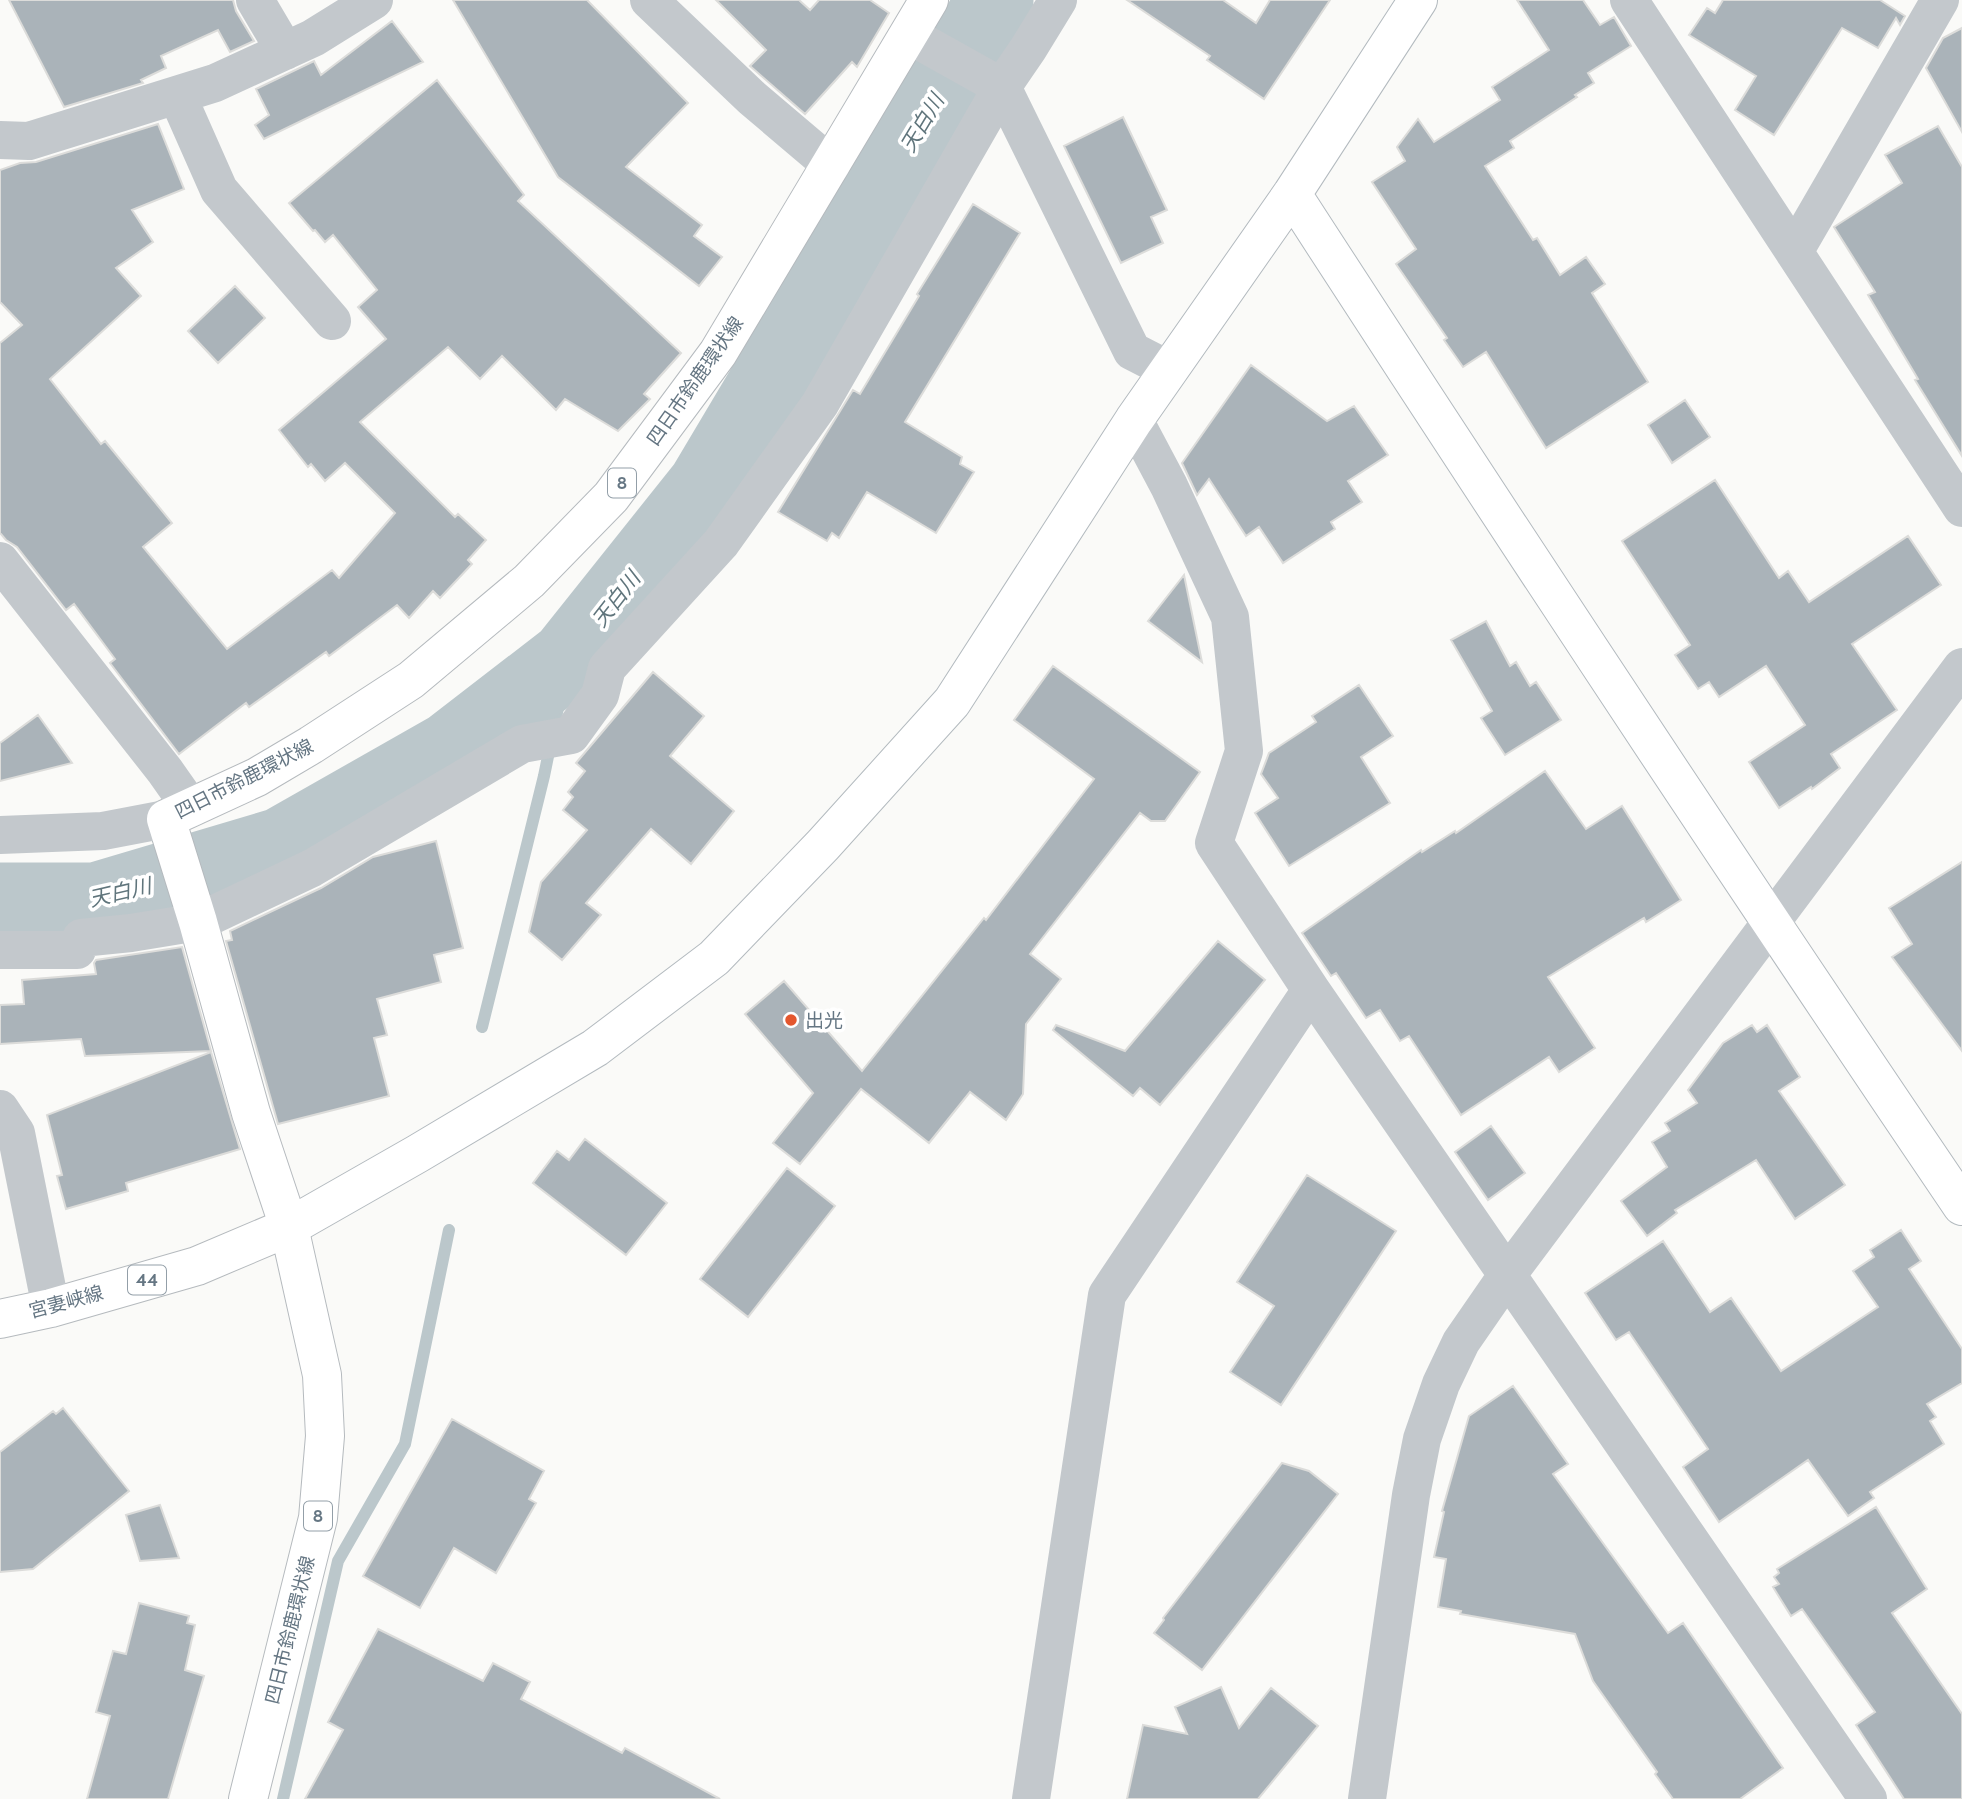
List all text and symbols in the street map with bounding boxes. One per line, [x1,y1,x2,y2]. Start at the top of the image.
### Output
water label: 天白川 [895,88,950,156]
street label: 四日市鈴鹿環状線 [642,312,748,450]
road number: 8 [608,468,636,498]
water label: 天白川 [587,565,646,632]
street label: 四日市鈴鹿環状線 [171,734,317,824]
water label: 天白川 [86,872,155,911]
place label: 出光 [805,1009,843,1032]
marker: 出光 [783,1012,799,1028]
road number: 44 [128,1266,166,1294]
street label: 宮妻峡線 [26,1281,106,1323]
road number: 8 [304,1502,332,1531]
street label: 四日市鈴鹿環状線 [260,1553,320,1707]

